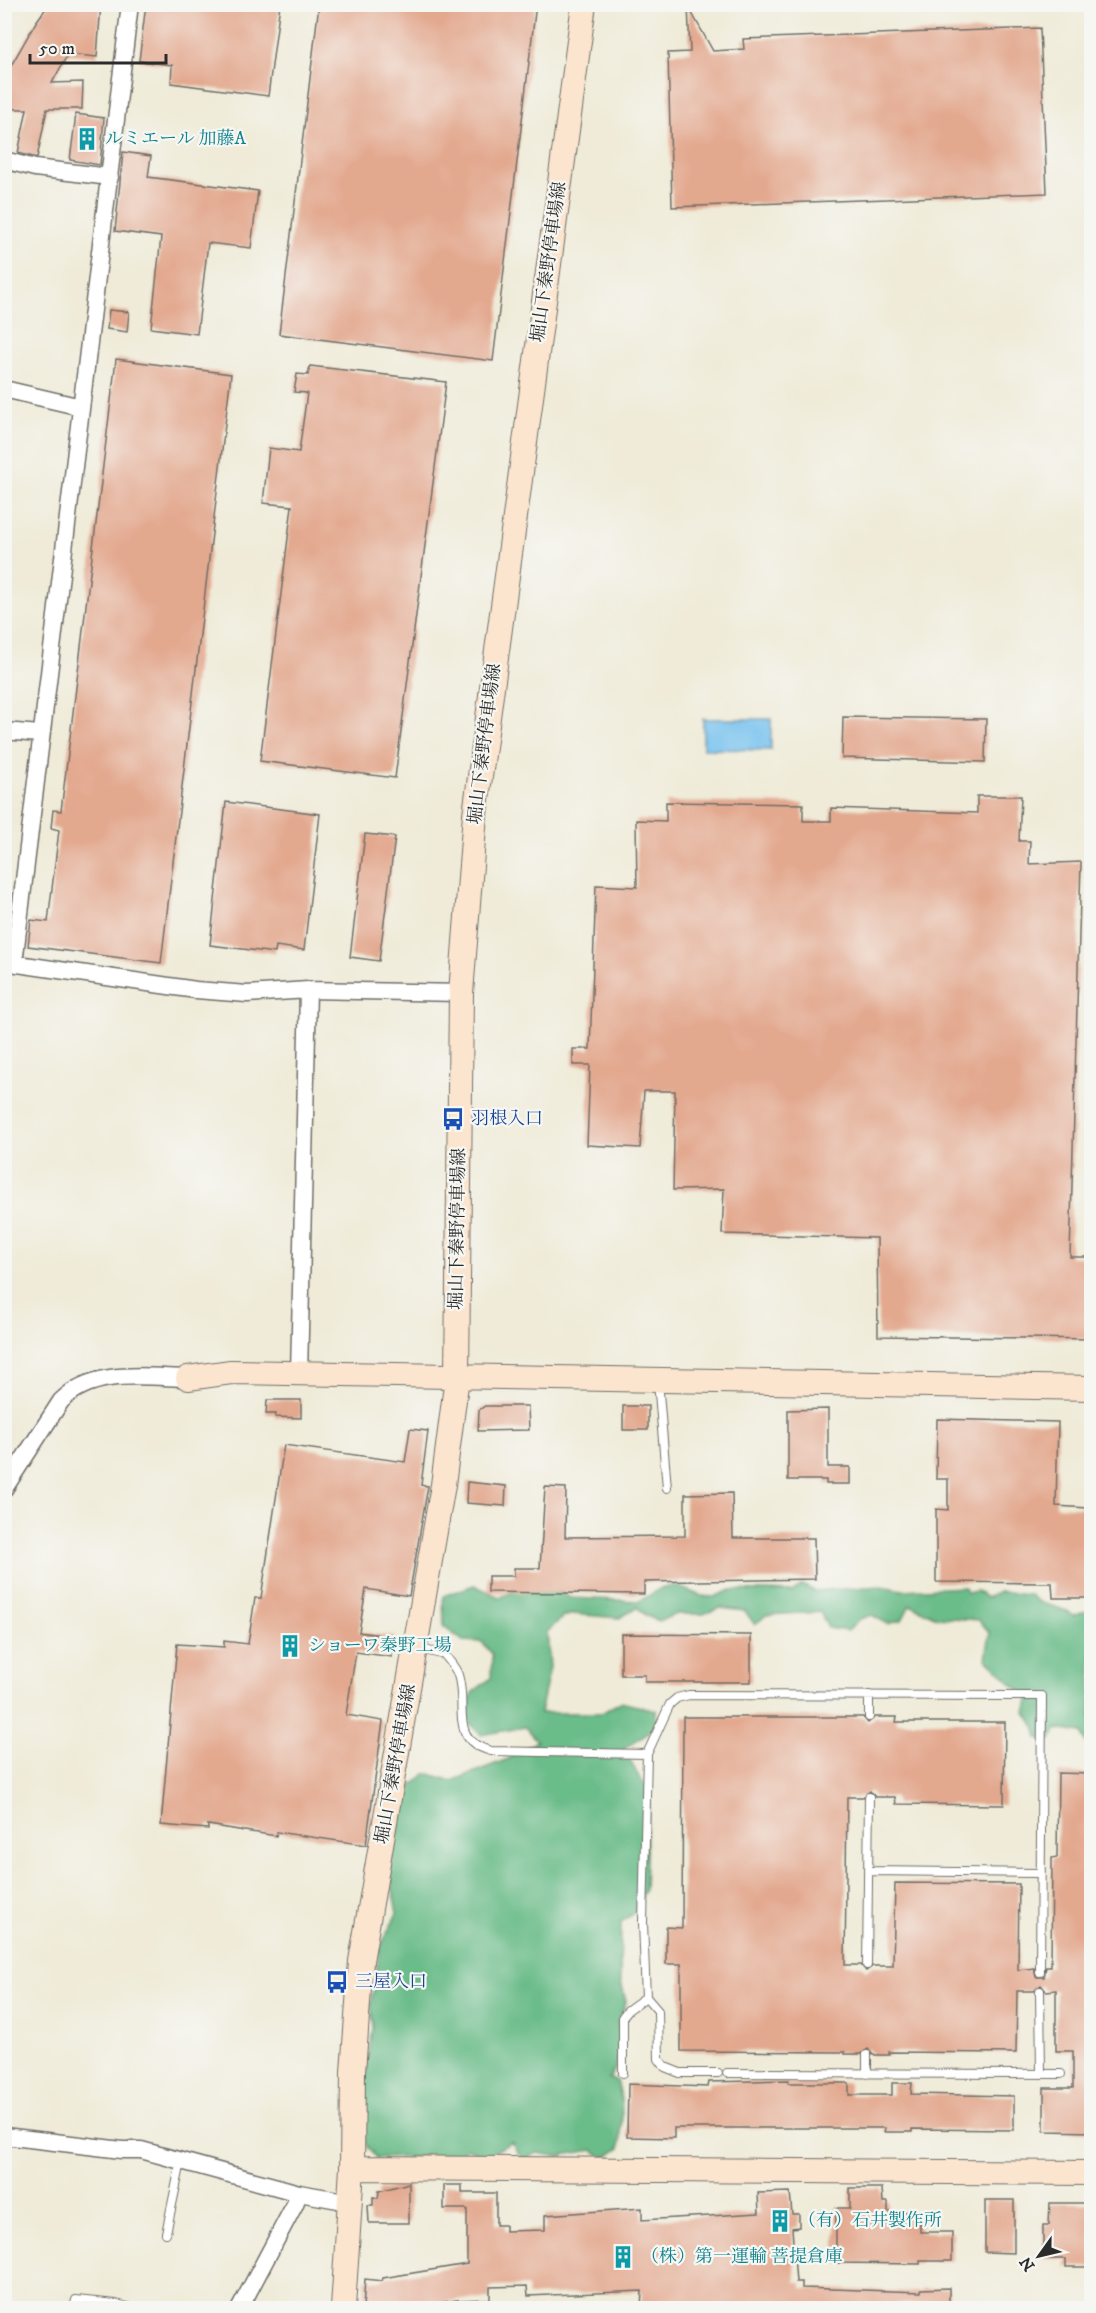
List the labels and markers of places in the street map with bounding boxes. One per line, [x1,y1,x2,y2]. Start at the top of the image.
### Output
building icon: ルミエール 加藤A [74,126,100,152]
place label: ルミエール 加藤A [105,128,246,150]
bus stop icon: 羽根入口 [440,1106,466,1132]
place label: 羽根入口 [471,1108,543,1130]
building icon: ショーワ秦野工場 [277,1633,303,1659]
place label: ショーワ秦野工場 [308,1635,452,1657]
bus stop icon: 三屋入口 [324,1969,350,1995]
place label: 三屋入口 [355,1971,427,1993]
building icon: （有）石井製作所 [767,2208,793,2234]
place label: （有）石井製作所 [798,2210,942,2232]
building icon: （株）第一運輸 菩提倉庫 [610,2244,636,2270]
place label: （株）第一運輸 菩提倉庫 [641,2246,843,2268]

